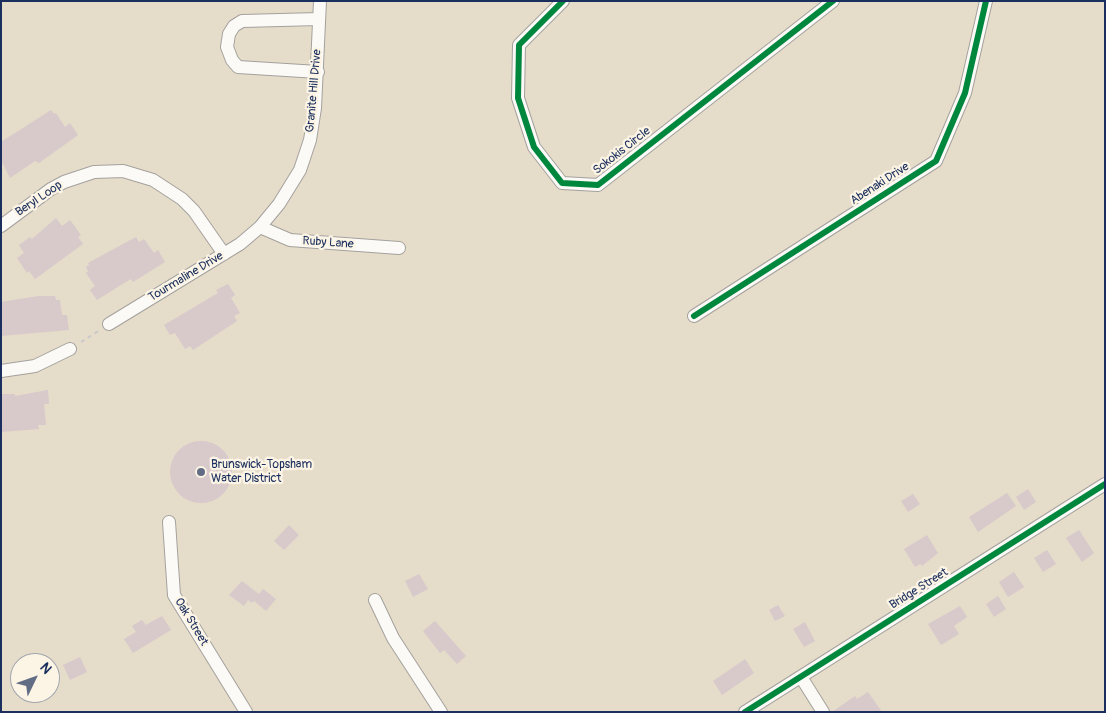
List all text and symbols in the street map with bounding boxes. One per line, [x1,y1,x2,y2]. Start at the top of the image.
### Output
street label: Granite Hill Drive [303,49,325,133]
street label: Sokokis Circle [591,124,653,178]
street label: Abenaki Drive [848,160,912,208]
street label: Beryl Loop [13,178,65,220]
street label: Ruby Lane [302,234,354,252]
street label: Tourmaline Drive [146,249,226,305]
place label: Brunswick-Topsham Water District [211,458,312,486]
marker: Brunswick-Topsham Water District [195,466,207,478]
street label: Bridge Street [887,565,951,613]
street label: Oak Street [171,595,211,649]
north arrow [10,653,60,703]
text: N [36,659,55,678]

